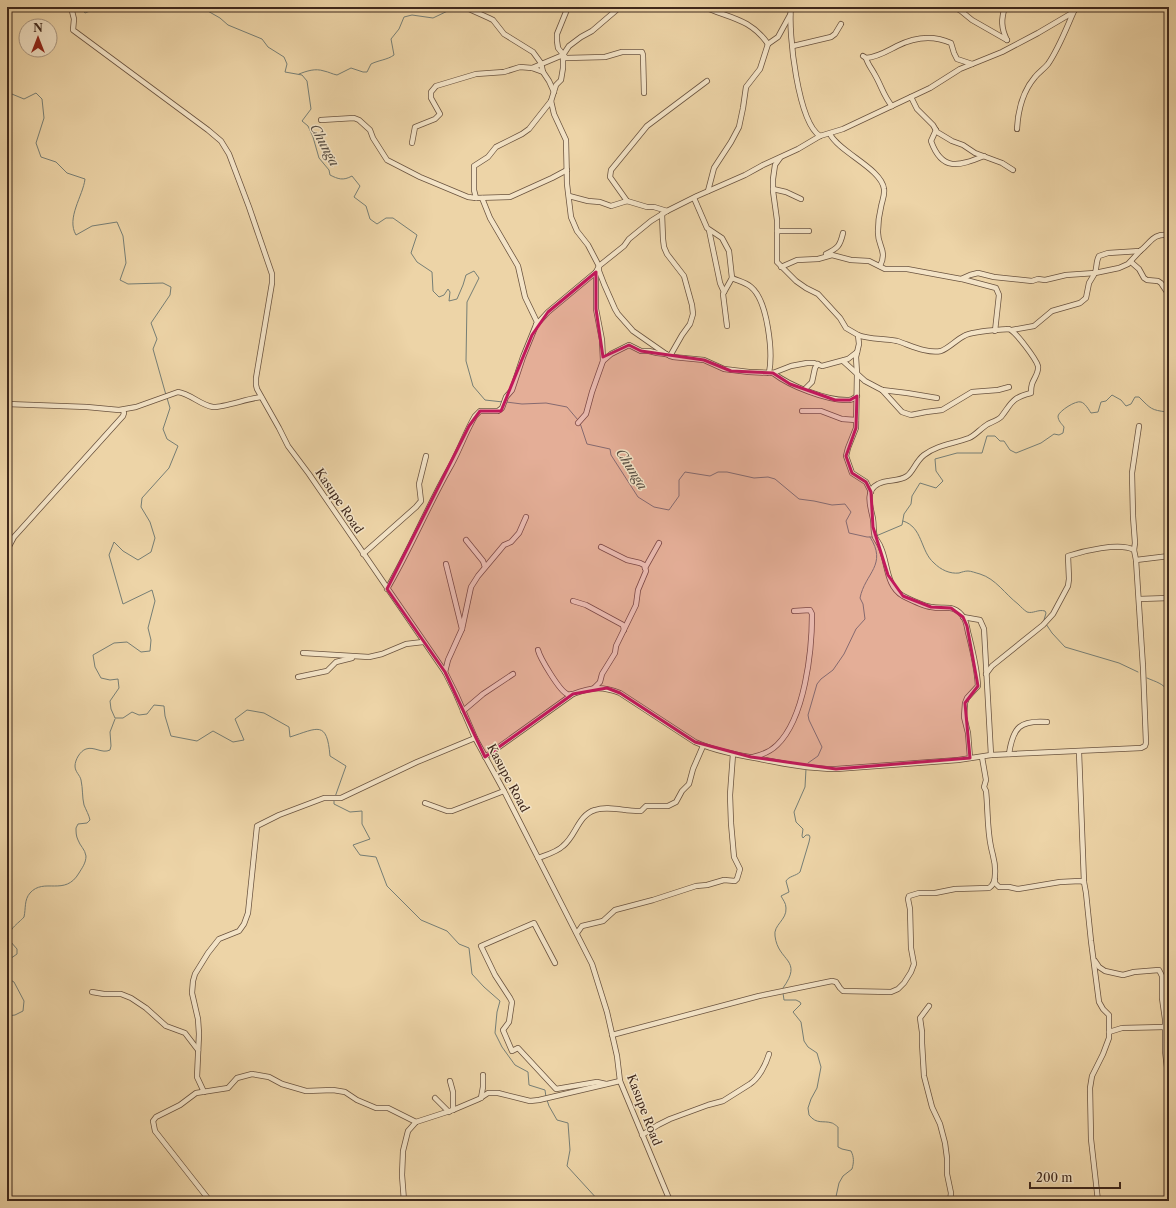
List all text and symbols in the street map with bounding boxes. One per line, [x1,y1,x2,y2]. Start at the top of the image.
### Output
north arrow [18,18,58,58]
text: N [33,21,43,35]
water label: Chunga [307,121,343,169]
water label: Chunga [613,445,651,493]
street label: Kasupe Road [312,465,367,537]
street label: Kasupe Road [484,741,533,815]
street label: Kasupe Road [624,1072,665,1148]
scale bar [1030,1164,1120,1190]
text: 200 m [1036,1170,1073,1185]

